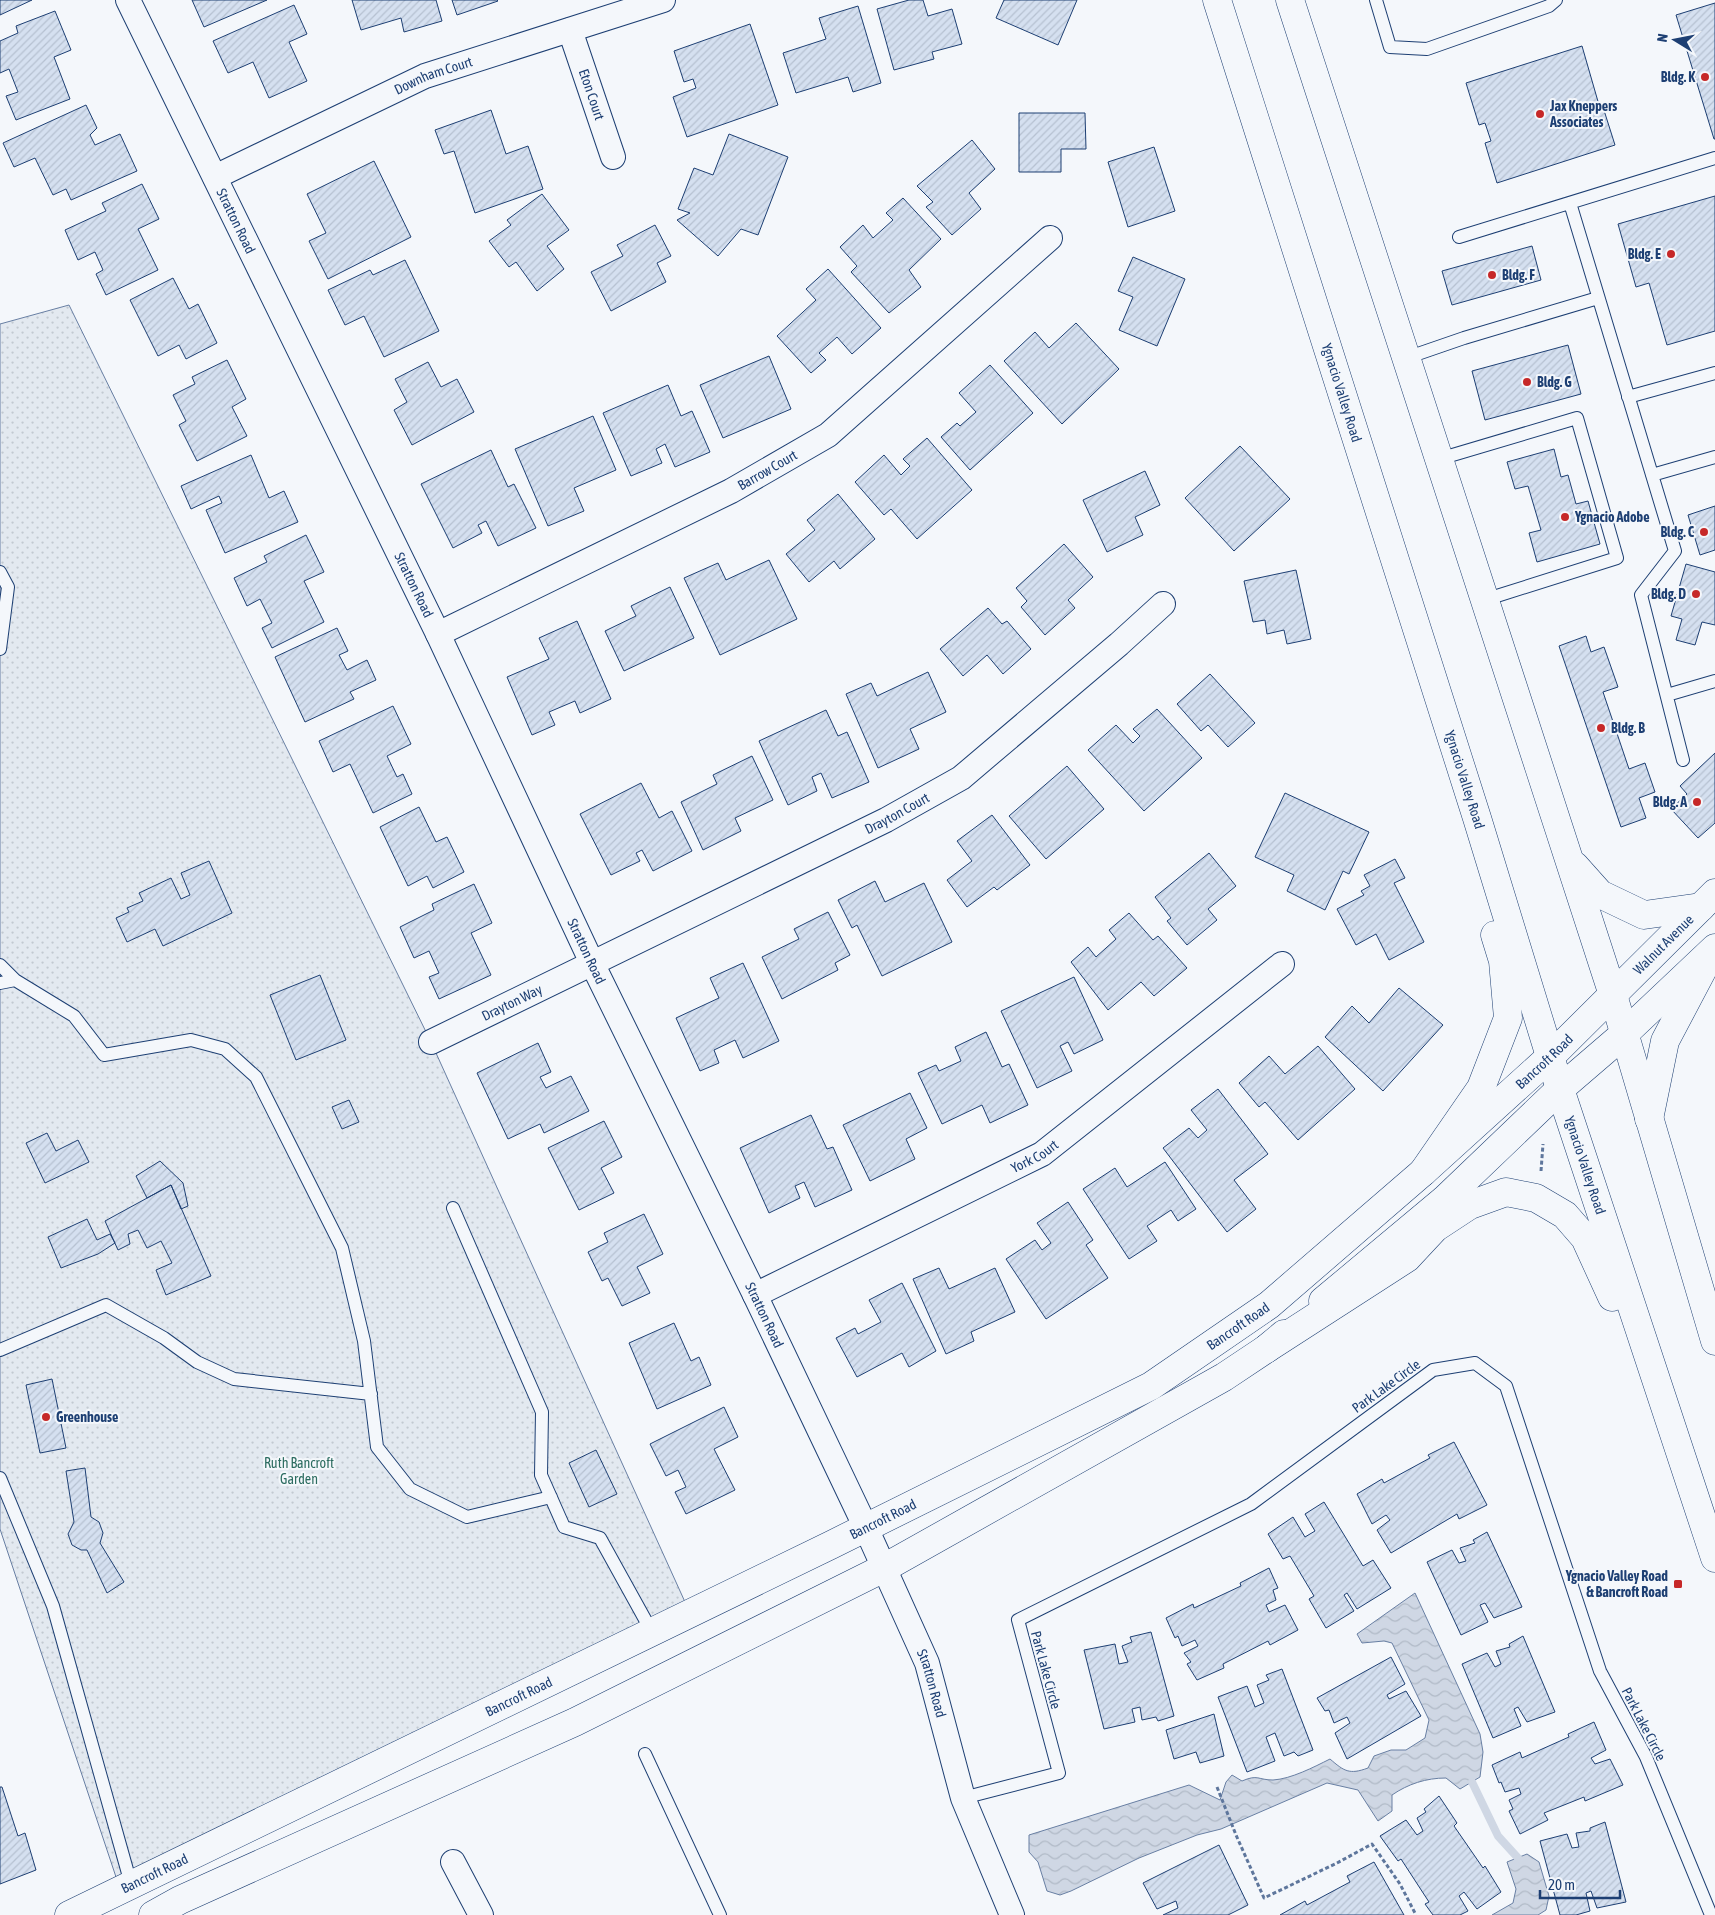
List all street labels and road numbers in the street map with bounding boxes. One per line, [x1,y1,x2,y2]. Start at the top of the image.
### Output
street label: Downham Court [392,53,474,98]
street label: Eton Court [576,67,608,122]
street label: Stratton Road [213,186,259,256]
street label: Ygnacio Valley Road [1319,341,1365,444]
street label: Barrow Court [735,447,800,493]
street label: Stratton Road [391,550,437,620]
street label: Ygnacio Valley Road [1442,728,1488,831]
street label: Drayton Court [862,789,932,837]
street label: Walnut Avenue [1630,911,1697,978]
street label: Stratton Road [564,916,609,986]
street label: Drayton Way [479,981,545,1024]
street label: Bancroft Road [1512,1031,1576,1092]
street label: Ygnacio Valley Road [1562,1114,1609,1216]
street label: York Court [1008,1136,1061,1176]
street label: Stratton Road [742,1280,787,1350]
street label: Bancroft Road [1204,1299,1272,1353]
street label: Park Lake Circle [1349,1356,1423,1416]
street label: Bancroft Road [847,1496,919,1543]
street label: Park Lake Circle [1028,1629,1064,1711]
street label: Stratton Road [914,1647,949,1719]
street label: Bancroft Road [483,1674,555,1720]
street label: Park Lake Circle [1619,1685,1669,1763]
street label: Bancroft Road [118,1850,191,1897]

